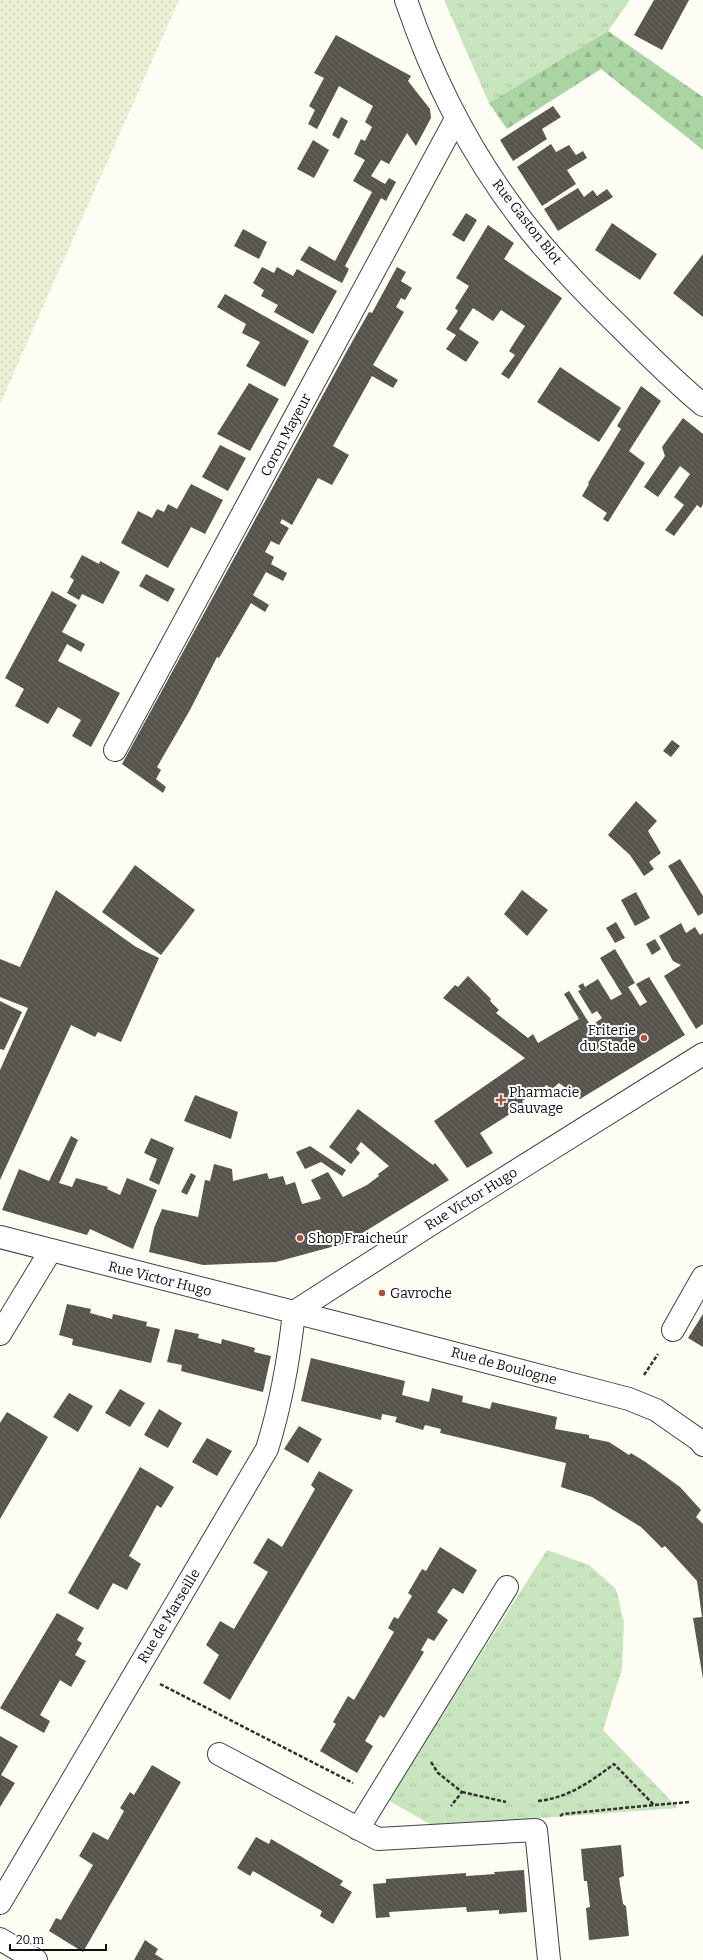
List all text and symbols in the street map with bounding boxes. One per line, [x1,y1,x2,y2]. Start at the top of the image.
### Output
street label: Rue Gaston Blot [489,176,565,268]
street label: Coron Mayeur [257,391,315,479]
place label: Friterie du Stade [579,1022,636,1055]
marker: Friterie du Stade [639,1033,649,1043]
place label: Pharmacie Sauvage [509,1084,579,1117]
marker: Pharmacie Sauvage [496,1095,506,1105]
street label: Rue Victor Hugo [422,1164,520,1234]
place label: Shop Fraicheur [308,1230,408,1247]
marker: Shop Fraicheur [295,1233,305,1243]
street label: Rue Victor Hugo [107,1258,213,1300]
place label: Gavroche [390,1285,452,1302]
marker: Gavroche [377,1288,387,1298]
street label: Rue de Boulogne [449,1344,559,1388]
street label: Rue de Marseille [134,1566,204,1666]
scale bar [10,1926,106,1952]
text: 20 m [16,1933,45,1947]

